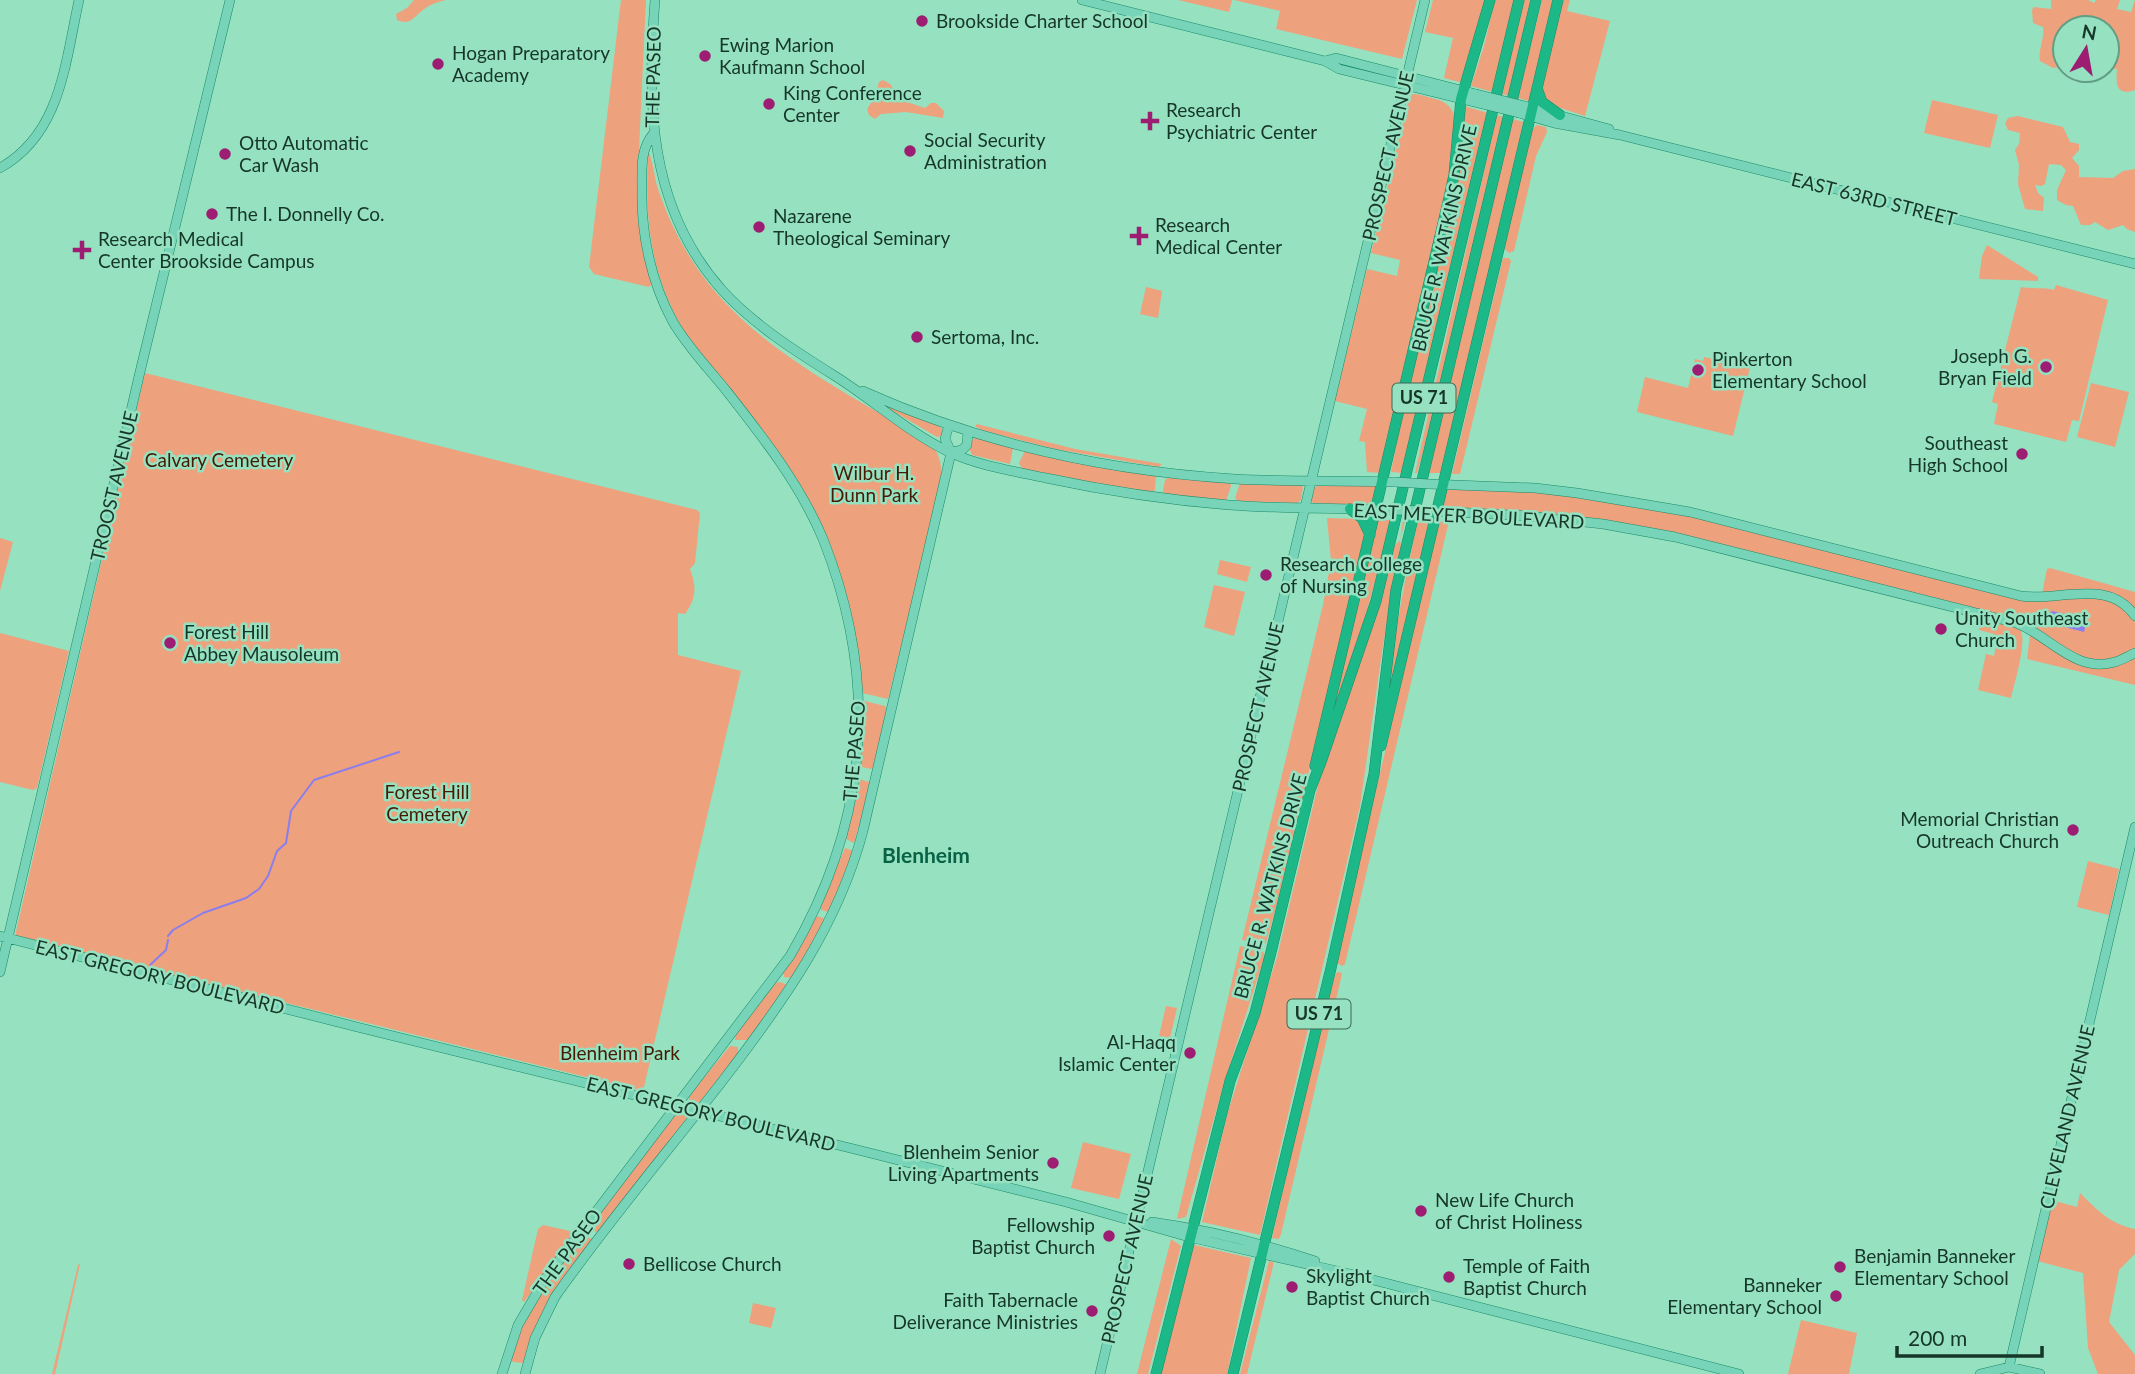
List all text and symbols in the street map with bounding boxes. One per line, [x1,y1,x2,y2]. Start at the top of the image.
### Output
place label: Brookside Charter School [936,9,1148,32]
marker: Brookside Charter School [914,13,930,29]
north arrow [2051,14,2121,84]
text: N [2080,19,2099,45]
street label: THE PASEO [640,26,665,128]
place label: Ewing Marion Kaufmann School [719,33,865,78]
place label: Hogan Preparatory Academy [452,41,610,86]
marker: Ewing Marion Kaufmann School [697,48,713,64]
marker: Hogan Preparatory Academy [430,56,446,72]
street label: PROSPECT AVENUE [1357,69,1418,243]
place label: King Conference Center [783,81,922,126]
marker: King Conference Center [761,96,777,112]
place label: Research Psychiatric Center [1166,98,1317,143]
marker: Research Psychiatric Center [1140,111,1160,131]
street label: BRUCE R. WATKINS DRIVE [1406,122,1481,354]
place label: Social Security Administration [924,128,1047,173]
place label: Otto Automatic Car Wash [239,131,369,176]
marker: Social Security Administration [902,143,918,159]
marker: Otto Automatic Car Wash [217,146,233,162]
street label: EAST 63RD STREET [1789,167,1959,230]
place label: The I. Donnelly Co. [226,202,384,225]
place label: Nazarene Theological Seminary [773,204,950,249]
marker: The I. Donnelly Co. [204,206,220,222]
place label: Research Medical Center [1155,213,1282,258]
marker: Nazarene Theological Seminary [751,219,767,235]
marker: Research Medical Center [1129,226,1149,246]
place label: Research Medical Center Brookside Campus [98,227,315,272]
marker: Research Medical Center Brookside Campus [72,240,92,260]
place label: Sertoma, Inc. [931,325,1039,348]
marker: Sertoma, Inc. [909,329,925,345]
place label: Joseph G. Bryan Field [1938,344,2032,389]
place label: Pinkerton Elementary School [1712,347,1867,392]
marker: Joseph G. Bryan Field [2038,359,2054,375]
marker: Pinkerton Elementary School [1690,362,1706,378]
road number: US 71 [1392,384,1456,412]
street label: TROOST AVENUE [85,408,142,563]
place label: Southeast High School [1908,431,2008,476]
marker: Southeast High School [2014,446,2030,462]
park label: Calvary Cemetery [145,448,293,471]
park label: Wilbur H. Dunn Park [830,461,918,506]
street label: EAST MEYER BOULEVARD [1353,498,1585,533]
place label: Research College of Nursing [1280,552,1422,597]
marker: Research College of Nursing [1258,567,1274,583]
place label: Unity Southeast Church [1955,606,2089,651]
place label: Forest Hill Abbey Mausoleum [184,620,339,665]
street label: PROSPECT AVENUE [1227,620,1288,794]
marker: Unity Southeast Church [1933,621,1949,637]
marker: Forest Hill Abbey Mausoleum [162,635,178,651]
street label: THE PASEO [838,700,869,802]
street label: BRUCE R. WATKINS DRIVE [1228,771,1311,1001]
park label: Forest Hill Cemetery [384,780,470,825]
place label: Memorial Christian Outreach Church [1900,807,2059,852]
marker: Memorial Christian Outreach Church [2065,822,2081,838]
district label: Blenheim [882,842,970,867]
street label: EAST GREGORY BOULEVARD [33,934,287,1019]
road number: US 71 [1288,1000,1350,1028]
street label: CLEVELAND AVENUE [2034,1023,2099,1211]
place label: Al-Haqq Islamic Center [1058,1030,1176,1075]
park label: Blenheim Park [560,1041,680,1064]
marker: Al-Haqq Islamic Center [1182,1045,1198,1061]
street label: EAST GREGORY BOULEVARD [584,1071,838,1156]
place label: Blenheim Senior Living Apartments [888,1140,1039,1185]
marker: Blenheim Senior Living Apartments [1045,1155,1061,1171]
street label: PROSPECT AVENUE [1096,1172,1157,1346]
place label: New Life Church of Christ Holiness [1435,1188,1583,1233]
marker: New Life Church of Christ Holiness [1413,1203,1429,1219]
street label: THE PASEO [528,1204,606,1299]
place label: Fellowship Baptist Church [971,1213,1095,1258]
marker: Fellowship Baptist Church [1101,1228,1117,1244]
place label: Benjamin Banneker Elementary School [1854,1244,2015,1289]
place label: Bellicose Church [643,1252,782,1275]
place label: Temple of Faith Baptist Church [1463,1254,1590,1299]
marker: Bellicose Church [621,1256,637,1272]
marker: Benjamin Banneker Elementary School [1832,1259,1848,1275]
place label: Skylight Baptist Church [1306,1264,1430,1309]
marker: Temple of Faith Baptist Church [1441,1269,1457,1285]
place label: Banneker Elementary School [1667,1273,1822,1318]
marker: Skylight Baptist Church [1284,1279,1300,1295]
place label: Faith Tabernacle Deliverance Ministries [892,1288,1078,1333]
marker: Banneker Elementary School [1828,1288,1844,1304]
marker: Faith Tabernacle Deliverance Ministries [1084,1303,1100,1319]
scale bar [1897,1314,2042,1358]
text: 200 m [1908,1325,1967,1350]

